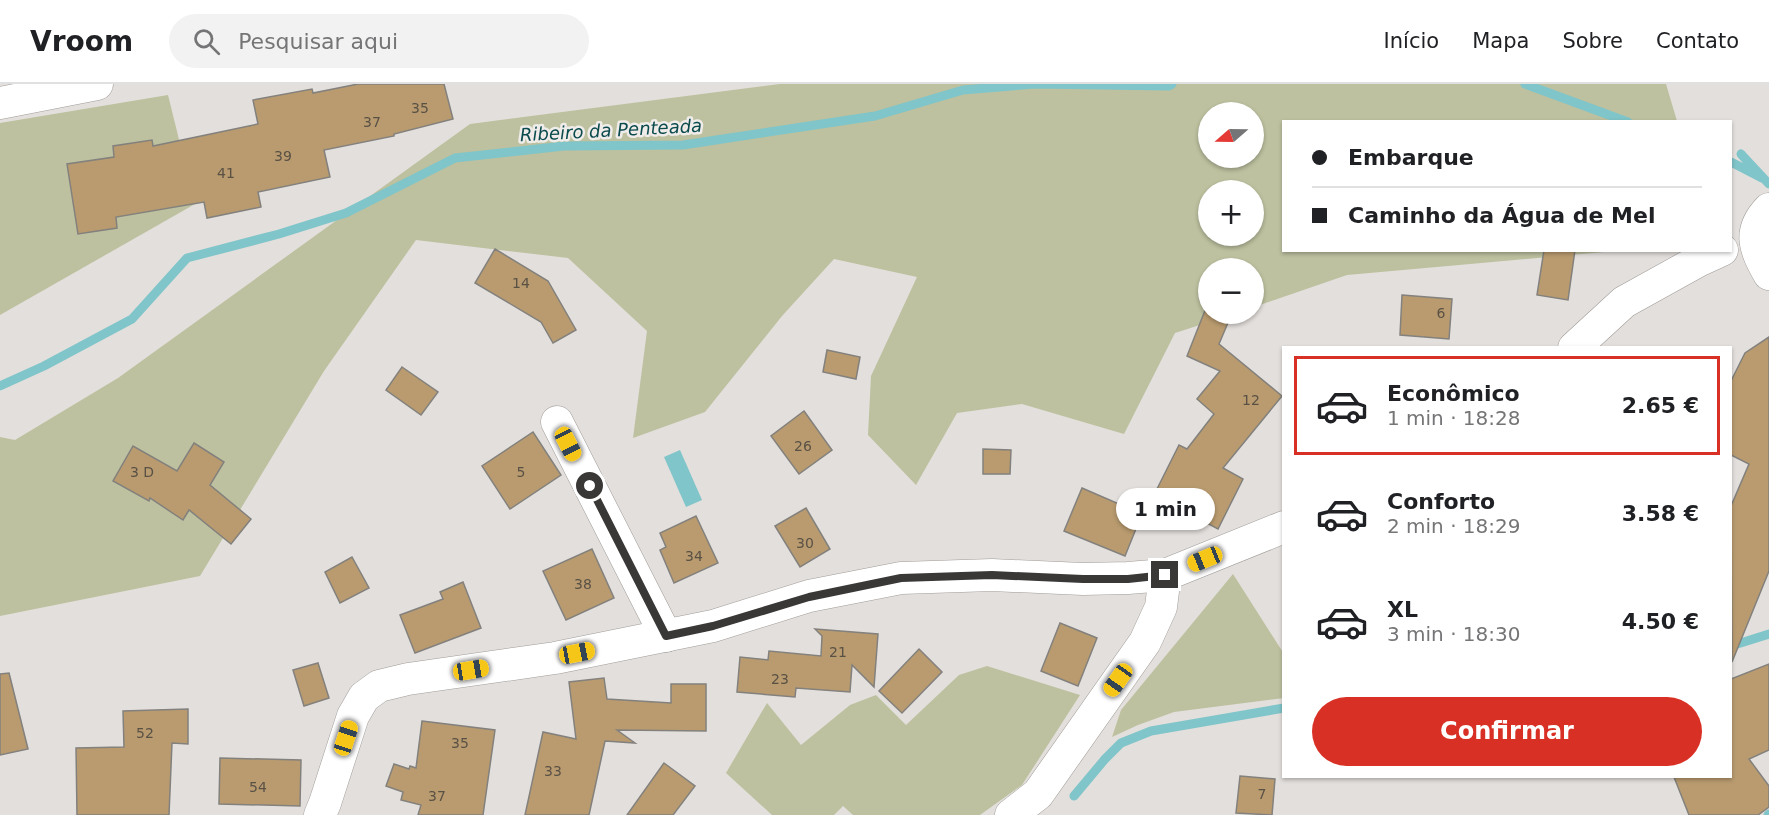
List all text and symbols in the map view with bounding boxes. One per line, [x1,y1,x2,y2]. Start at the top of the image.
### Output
search box [169,14,589,68]
text: Vroom [30,25,133,58]
icon: search [190,25,223,58]
text: Pesquisar aqui [238,29,398,54]
text: Início [1384,29,1439,53]
text: Mapa [1472,29,1529,53]
text: Sobre [1562,29,1623,53]
text: Contato [1656,29,1739,53]
house number: 35 [411,100,429,116]
north arrow [1198,102,1264,168]
map controls [1198,102,1264,324]
house number: 37 [363,114,381,130]
water label: Ribeiro da Penteada [519,115,703,145]
text: Embarque [1348,145,1474,170]
house number: 39 [274,148,292,164]
house number: 41 [217,165,235,181]
button: + [1198,180,1264,246]
text: Caminho da Água de Mel [1348,203,1655,228]
button: − [1198,258,1264,324]
house number: 14 [512,275,530,291]
house number: 6 [1437,305,1446,321]
icon: car [1315,379,1369,433]
text: Econômico [1387,381,1520,406]
house number: 12 [1242,392,1260,408]
text: 2.65 € [1622,393,1699,418]
text: 1 min · 18:28 [1387,406,1521,430]
car [552,424,584,464]
house number: 26 [794,438,812,454]
house number: 3 D [130,464,154,480]
house number: 5 [517,464,525,480]
route start [576,472,603,499]
icon: car [1315,487,1369,541]
callout: 1 min [1116,488,1214,530]
text: Conforto [1387,489,1495,514]
text: 1 min [1134,497,1197,521]
text: 3.58 € [1622,501,1699,526]
text: 2 min · 18:29 [1387,514,1521,538]
house number: 30 [796,535,814,551]
car [1185,544,1225,574]
house number: 34 [685,548,703,564]
route end [1151,561,1178,588]
house number: 38 [574,576,592,592]
icon: car [1315,595,1369,649]
text: XL [1387,597,1418,622]
text: 4.50 € [1622,609,1699,634]
text: 3 min · 18:30 [1387,622,1521,646]
car [558,641,596,665]
house number: 21 [829,644,847,660]
car [452,658,490,682]
car [1100,660,1136,700]
house number: 23 [771,671,789,687]
button: Confirmar [1312,697,1702,766]
car [332,718,360,758]
house number: 52 [136,725,154,741]
house number: 35 [451,735,469,751]
house number: 33 [544,763,562,779]
house number: 54 [249,779,267,795]
house number: 7 [1258,786,1266,802]
house number: 37 [428,788,446,804]

